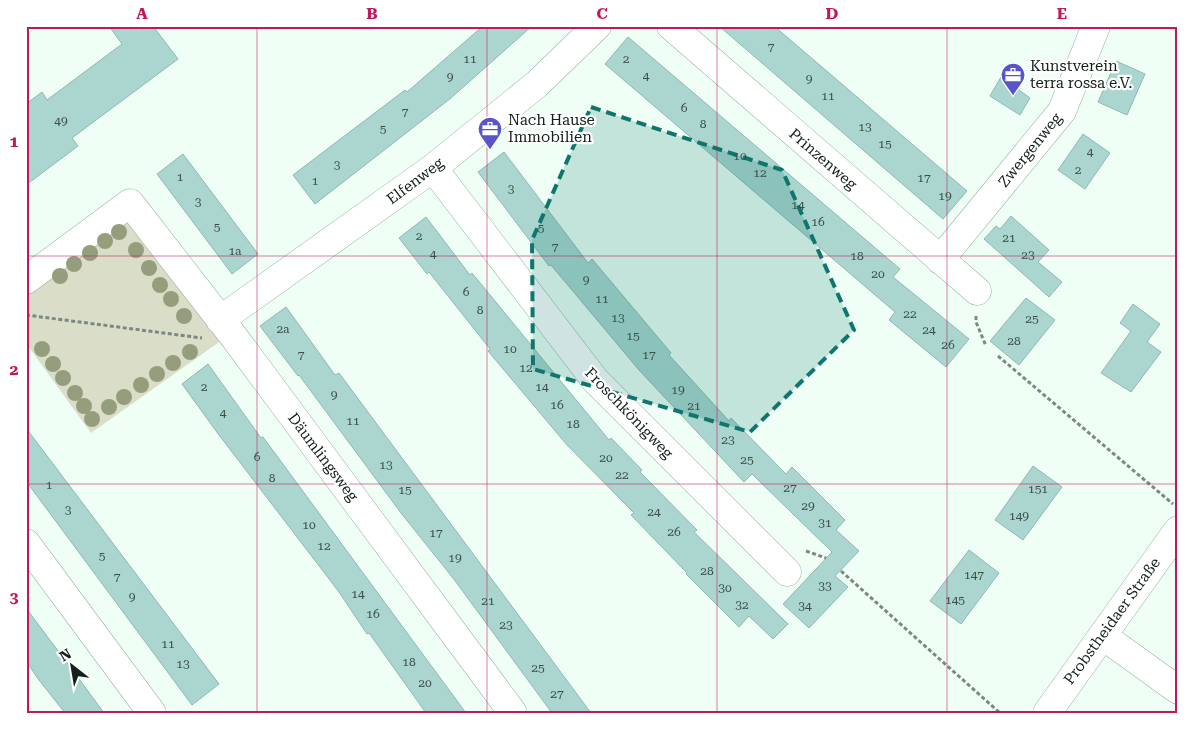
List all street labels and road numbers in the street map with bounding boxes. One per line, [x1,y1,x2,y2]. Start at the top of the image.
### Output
street label: Zwergenweg [995,109,1066,191]
street label: Prinzenweg [785,125,861,194]
street label: Elfenweg [383,153,447,208]
street label: Froschkönigweg [581,364,677,462]
street label: Däumlingsweg [284,409,362,505]
street label: Probstheidaer Straße [1060,554,1164,688]

